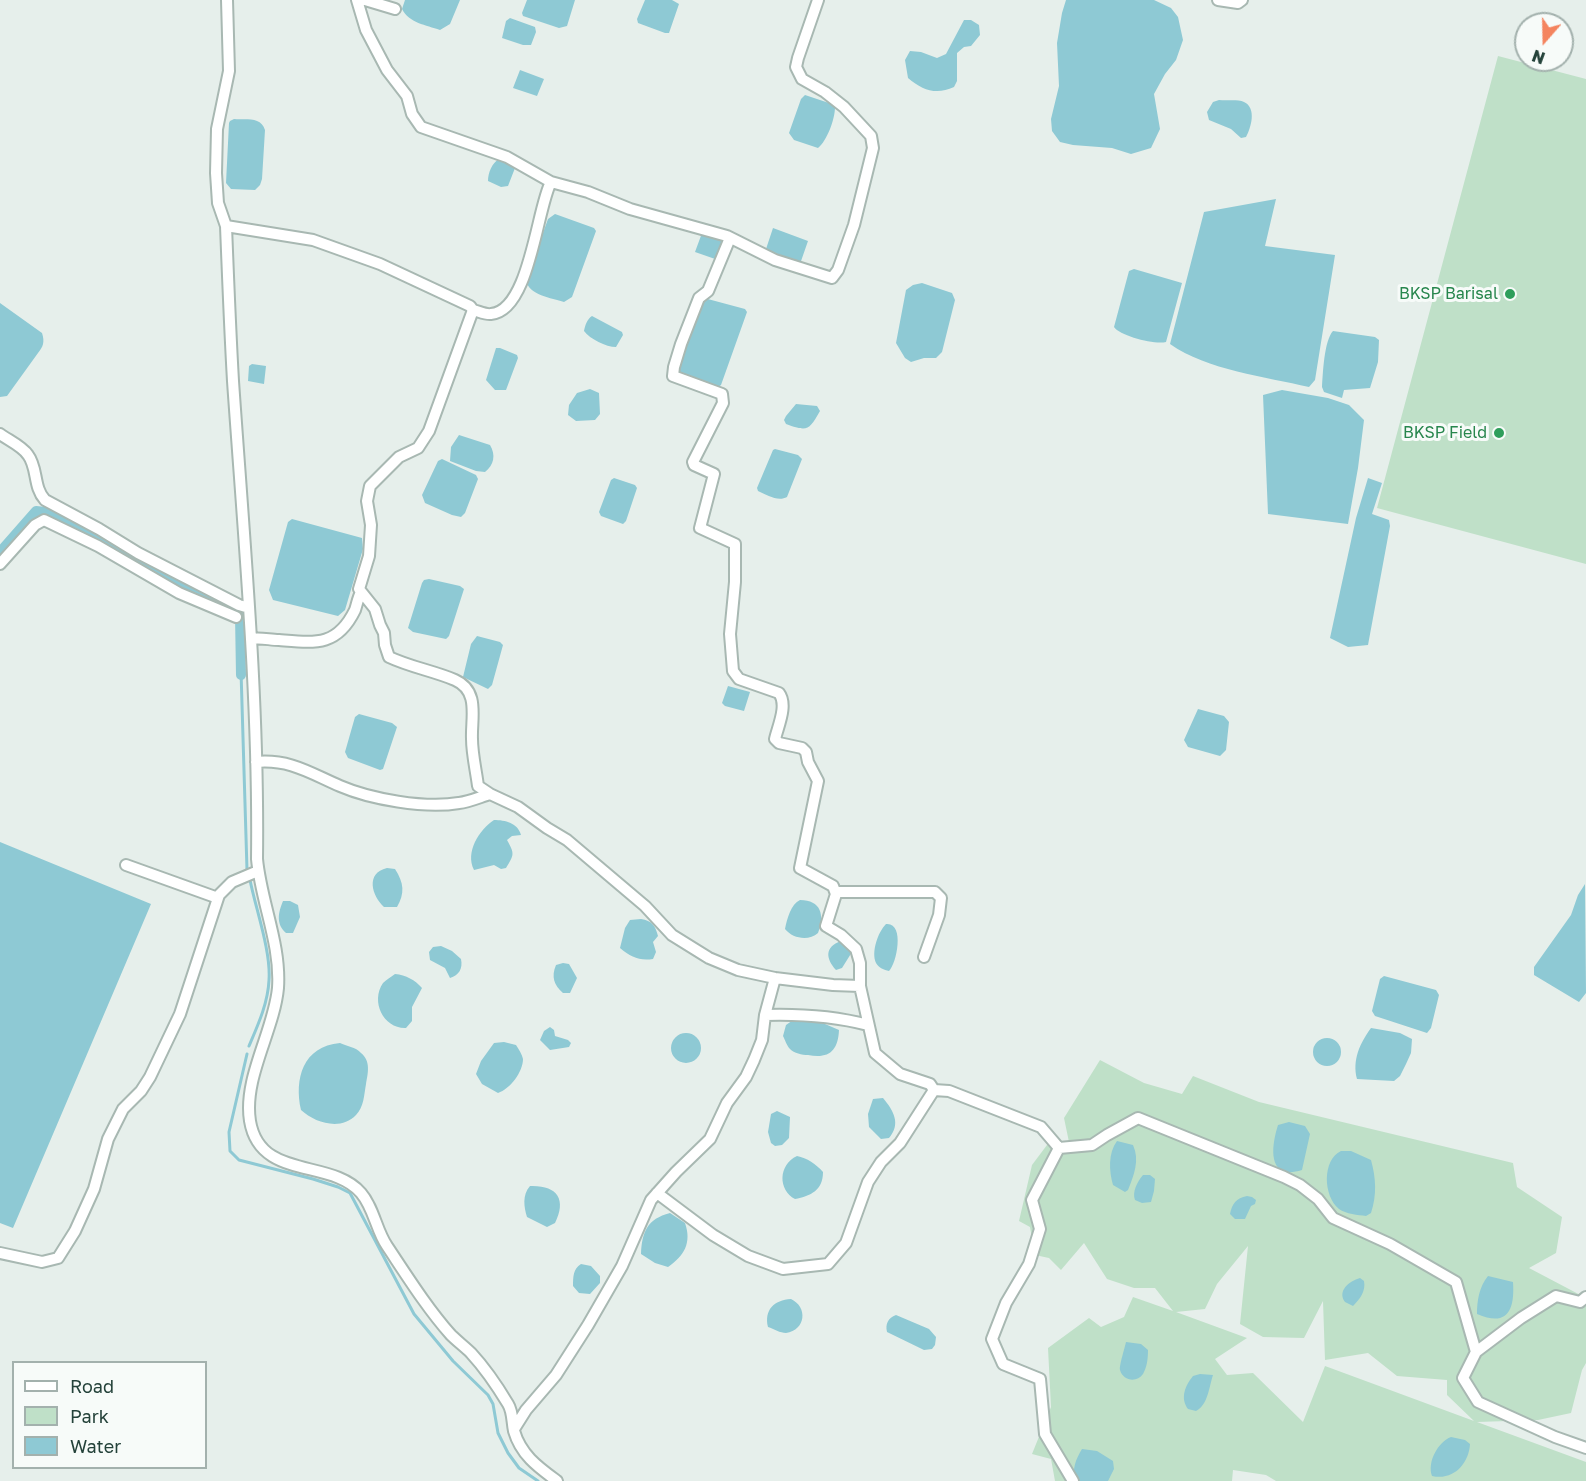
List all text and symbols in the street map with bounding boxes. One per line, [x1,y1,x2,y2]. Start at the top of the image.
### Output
north arrow [1514,12,1574,72]
text: N [1529,46,1548,69]
place label: BKSP Barisal [1399,284,1498,304]
marker: BKSP Barisal [1503,287,1517,301]
place label: BKSP Field [1403,423,1487,443]
marker: BKSP Field [1492,426,1506,440]
legend [12,1361,207,1469]
text: Road [70,1375,114,1397]
text: Park [70,1405,109,1427]
text: Water [70,1435,121,1457]

